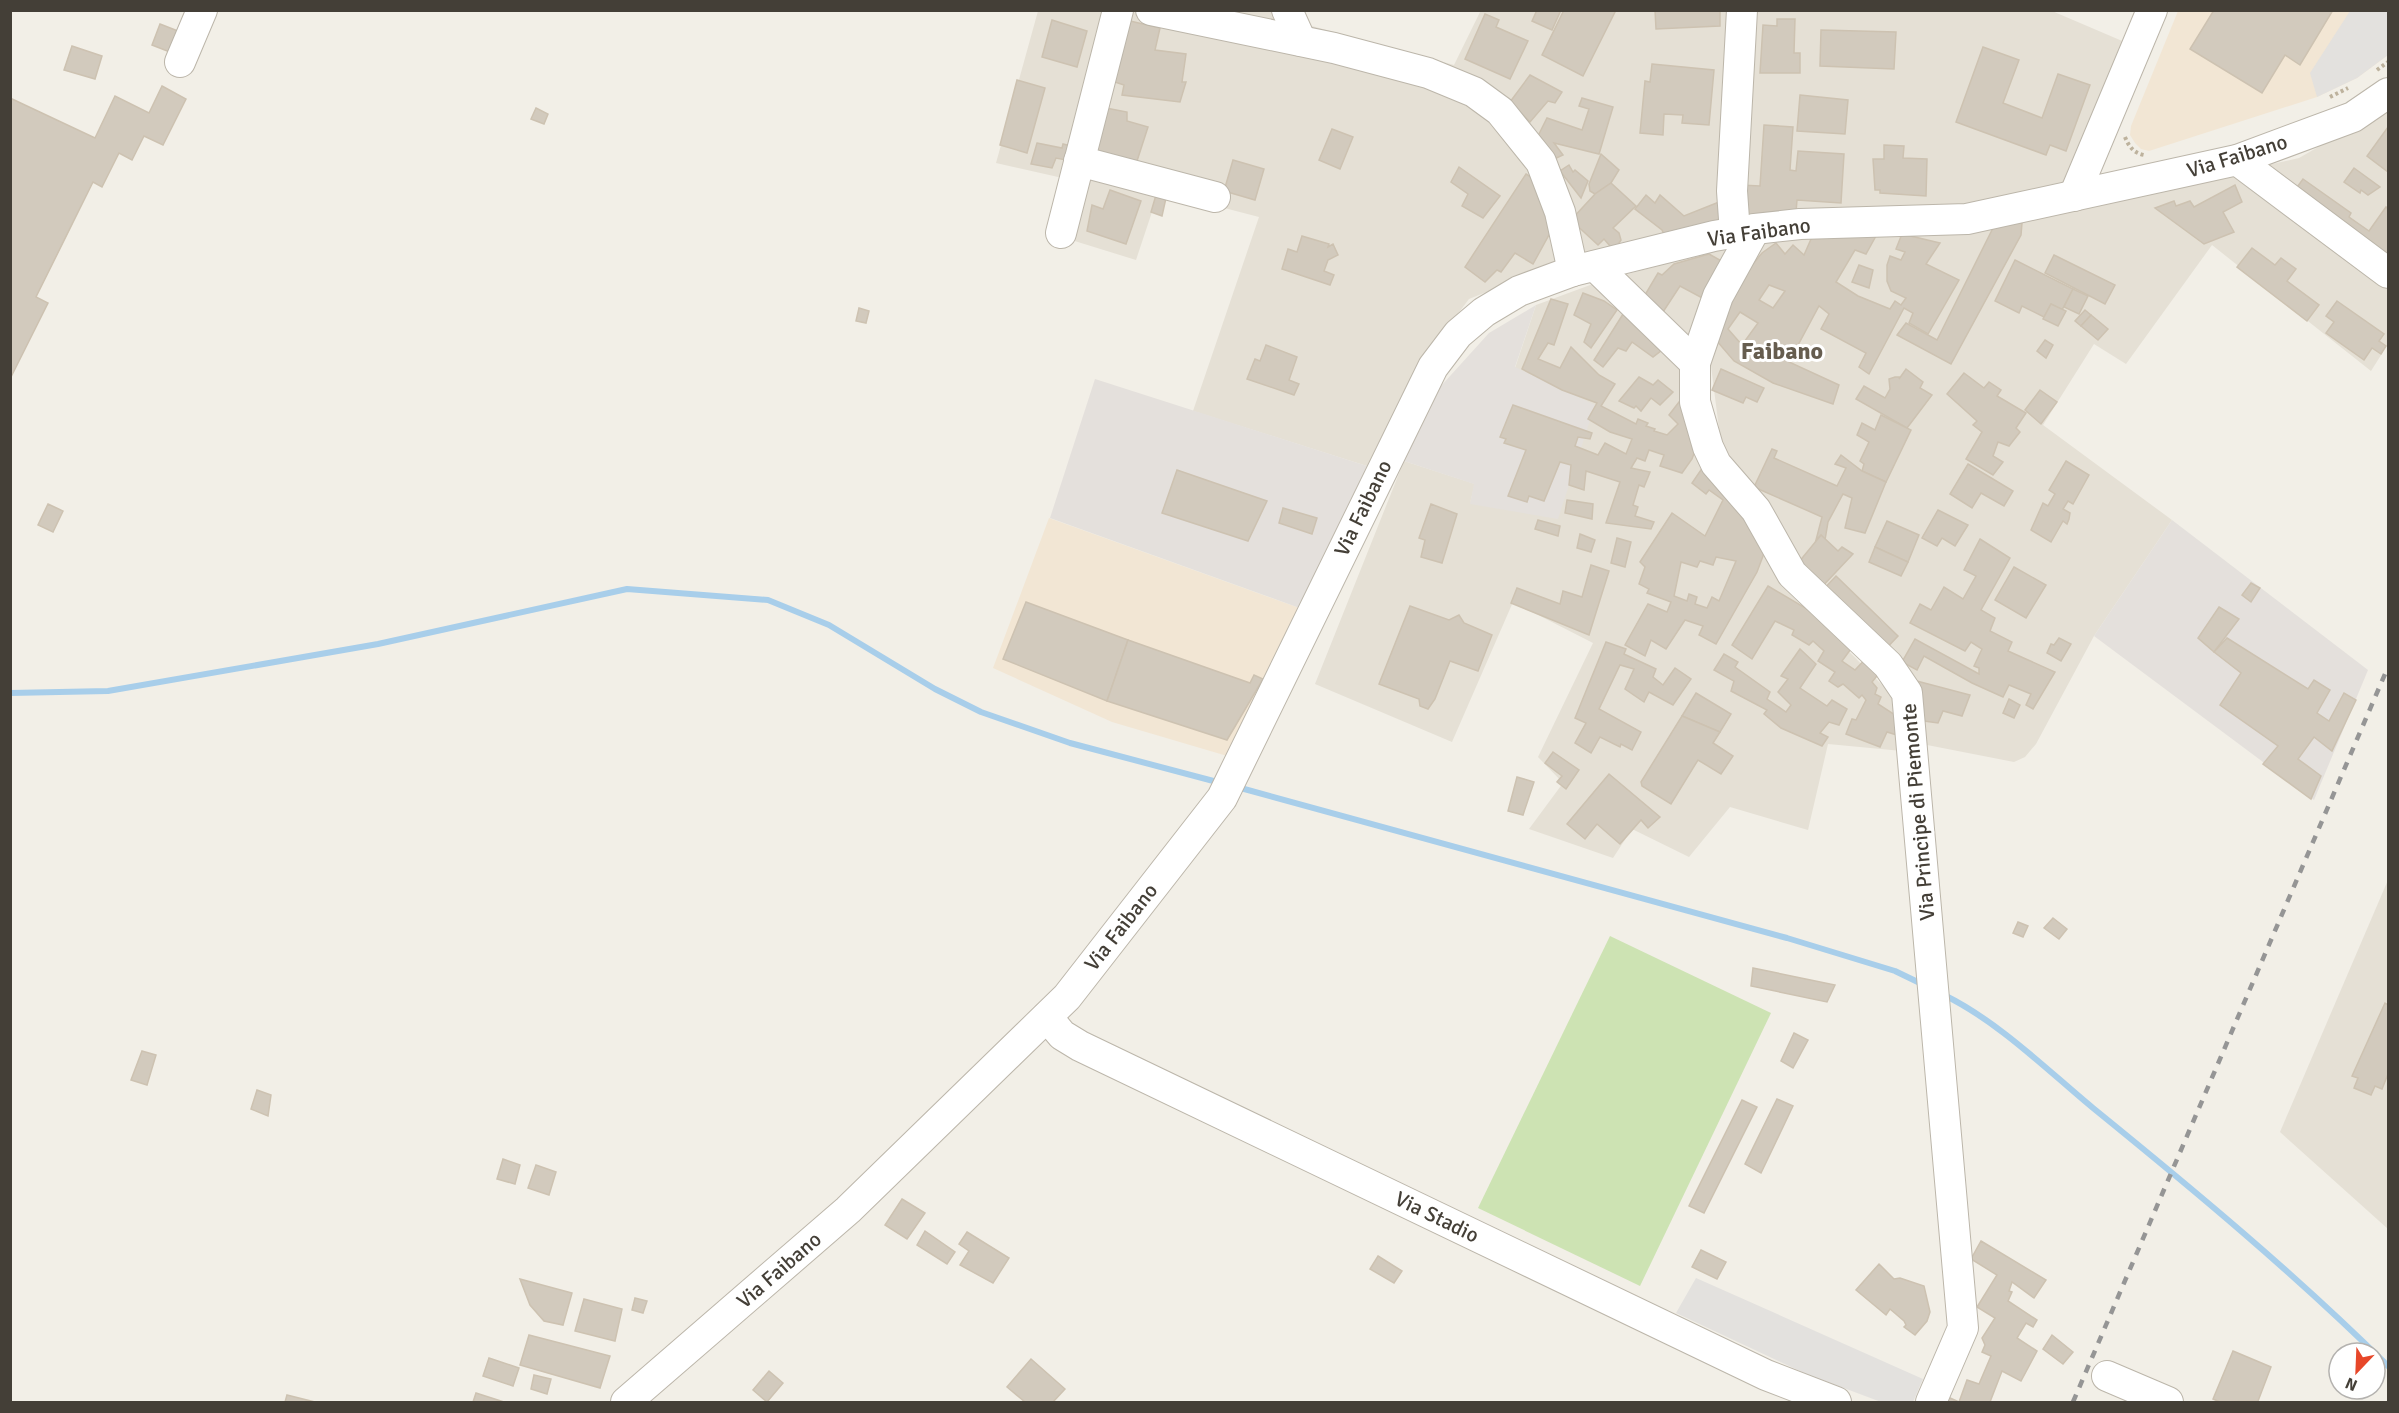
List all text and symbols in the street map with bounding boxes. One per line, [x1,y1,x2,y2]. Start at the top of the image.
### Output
street label: Via Faibano [2184,128,2290,184]
street label: Via Faibano [1706,212,1812,252]
district label: Faibano [1741,336,1823,366]
street label: Via Faibano [1329,456,1397,560]
street label: Via Principe di Piemonte [1896,702,1940,922]
street label: Via Faibano [1079,878,1163,976]
street label: Via Stadio [1391,1186,1483,1248]
street label: Via Faibano [731,1226,827,1314]
north arrow [2327,1341,2387,1401]
text: N [2342,1373,2361,1395]

